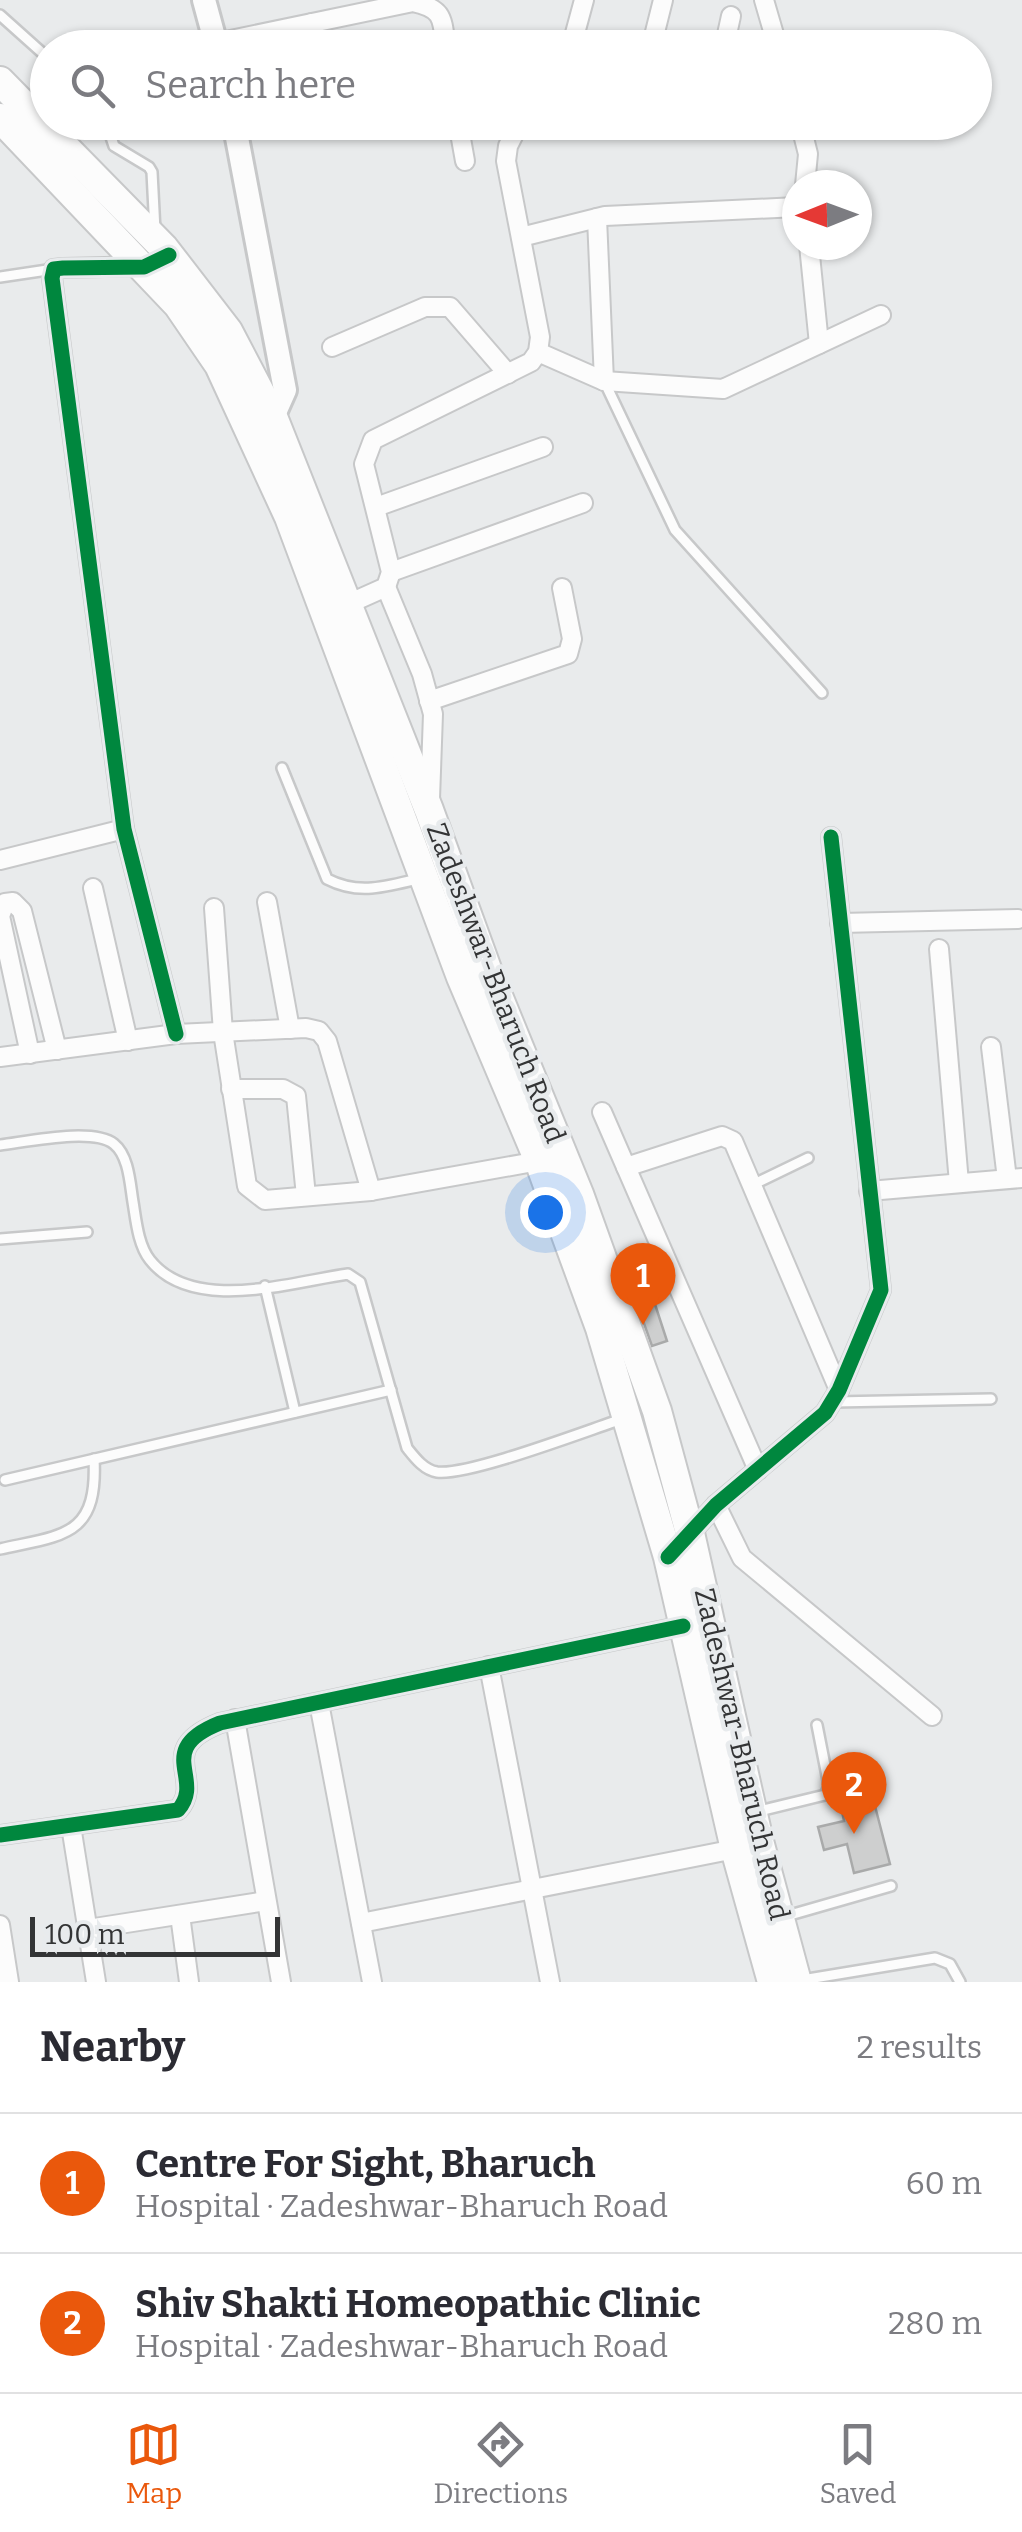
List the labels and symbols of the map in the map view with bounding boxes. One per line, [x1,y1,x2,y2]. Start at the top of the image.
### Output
north arrow [782,170,872,260]
street label: Zadeshwar-Bharuch Road [420,819,572,1147]
your location [520,1187,571,1238]
pin: 1 [610,1242,676,1325]
street label: Zadeshwar-Bharuch Road [688,1585,796,1923]
pin: 2 [822,1752,886,1834]
scale bar [30,1912,280,1956]

